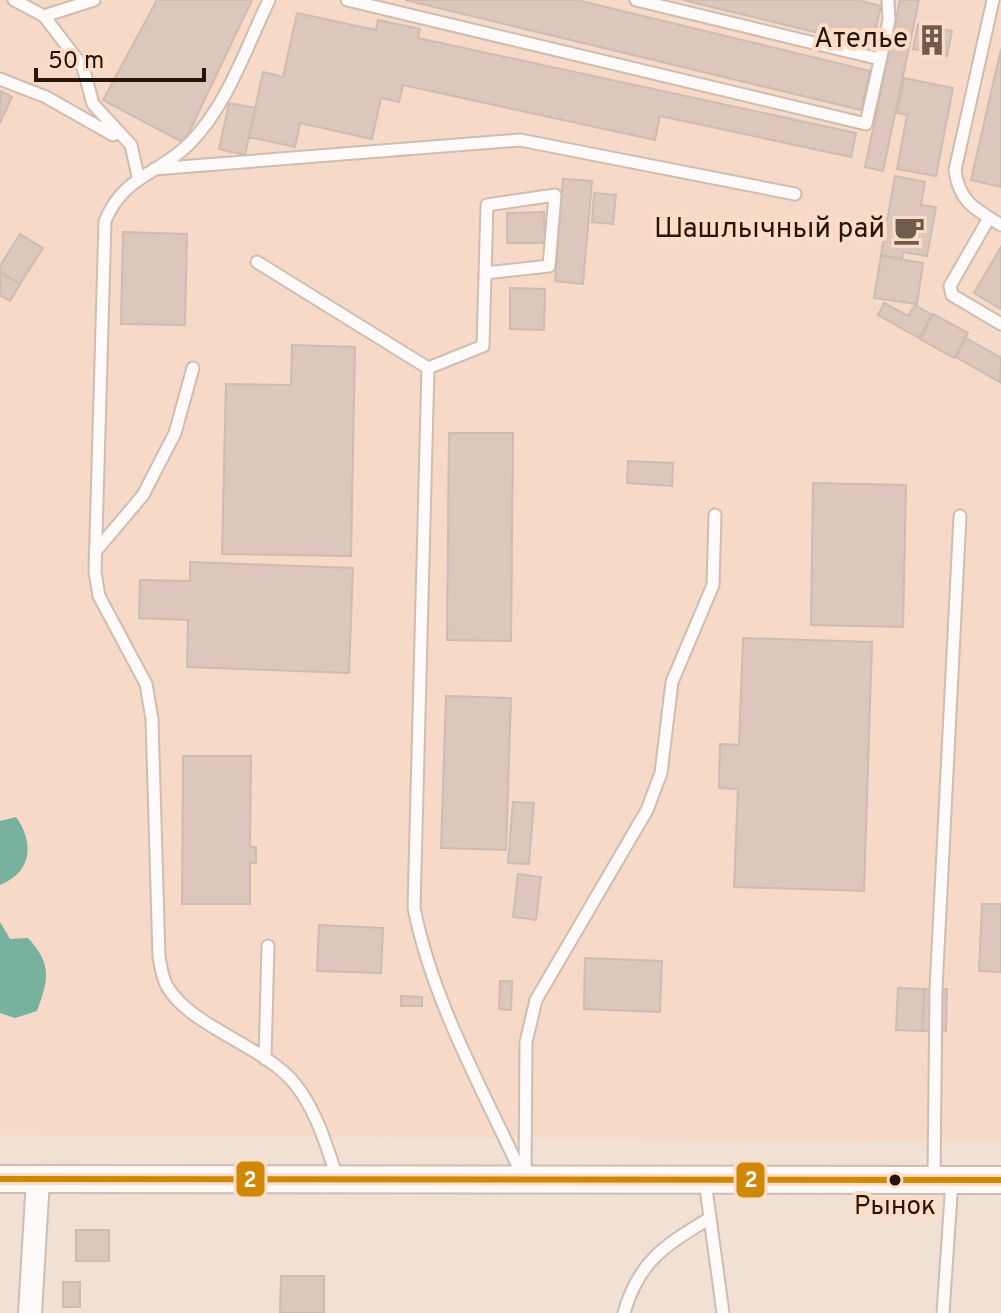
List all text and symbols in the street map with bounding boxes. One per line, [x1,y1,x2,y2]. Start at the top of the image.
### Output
place label: Ателье [814,22,908,58]
building icon: Ателье [915,23,949,57]
scale bar [36,32,204,82]
text: 50 m [48,47,104,77]
place label: Шашлычный рай [654,212,885,248]
cafe icon: Шашлычный рай [892,213,926,247]
line badge: 2 [235,1160,266,1198]
line badge: 2 [735,1161,766,1199]
text: 2 [243,1168,257,1195]
text: 2 [744,1168,758,1195]
marker: Рынок [887,1172,903,1188]
place label: Рынок [854,1191,936,1224]

